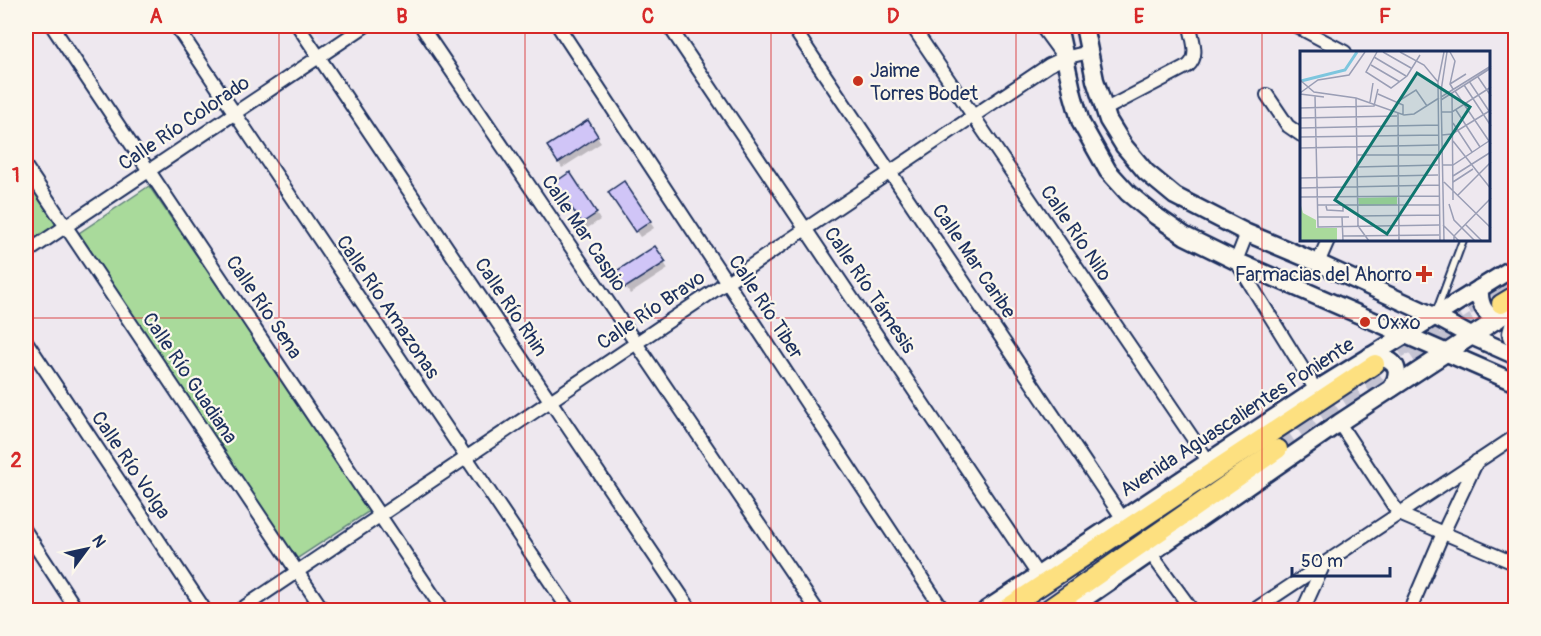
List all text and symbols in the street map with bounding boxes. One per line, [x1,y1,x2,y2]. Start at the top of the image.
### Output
text: A [150,4,163,29]
text: B [396,4,408,29]
text: C [642,4,654,29]
text: D [887,4,900,29]
text: E [1134,4,1145,29]
text: F [1379,4,1391,29]
inset map [1300,51,1490,242]
place label: Jaime Torres Bodet [870,58,979,106]
street label: Calle Río Colorado [114,70,255,176]
marker: Jaime Torres Bodet [851,74,865,88]
text: 1 [12,163,20,188]
street label: Calle Mar Caspio [536,170,632,296]
street label: Calle Río Nilo [1035,180,1117,286]
street label: Calle Mar Caribe [927,199,1022,323]
street label: Calle Río Támesis [819,222,922,358]
street label: Calle Río Amazonas [331,230,445,384]
street label: Calle Río Tiber [723,250,809,364]
street label: Calle Río Sena [220,251,308,363]
street label: Calle Río Rhin [469,253,553,361]
place label: Farmacias del Ahorro [1235,262,1412,287]
street label: Calle Río Bravo [592,265,710,355]
marker: Farmacias del Ahorro [1417,267,1431,281]
street label: Calle Río Guadiana [137,308,243,448]
place label: Oxxo [1377,310,1421,335]
marker: Oxxo [1358,315,1372,329]
street label: Avenida Aguascalientes Poniente [1115,332,1359,502]
street label: Calle Río Volga [86,406,176,524]
text: 2 [10,448,22,473]
north arrow [57,519,117,579]
text: N [87,531,110,552]
scale bar [1292,540,1390,578]
text: 50 m [1301,550,1343,573]

